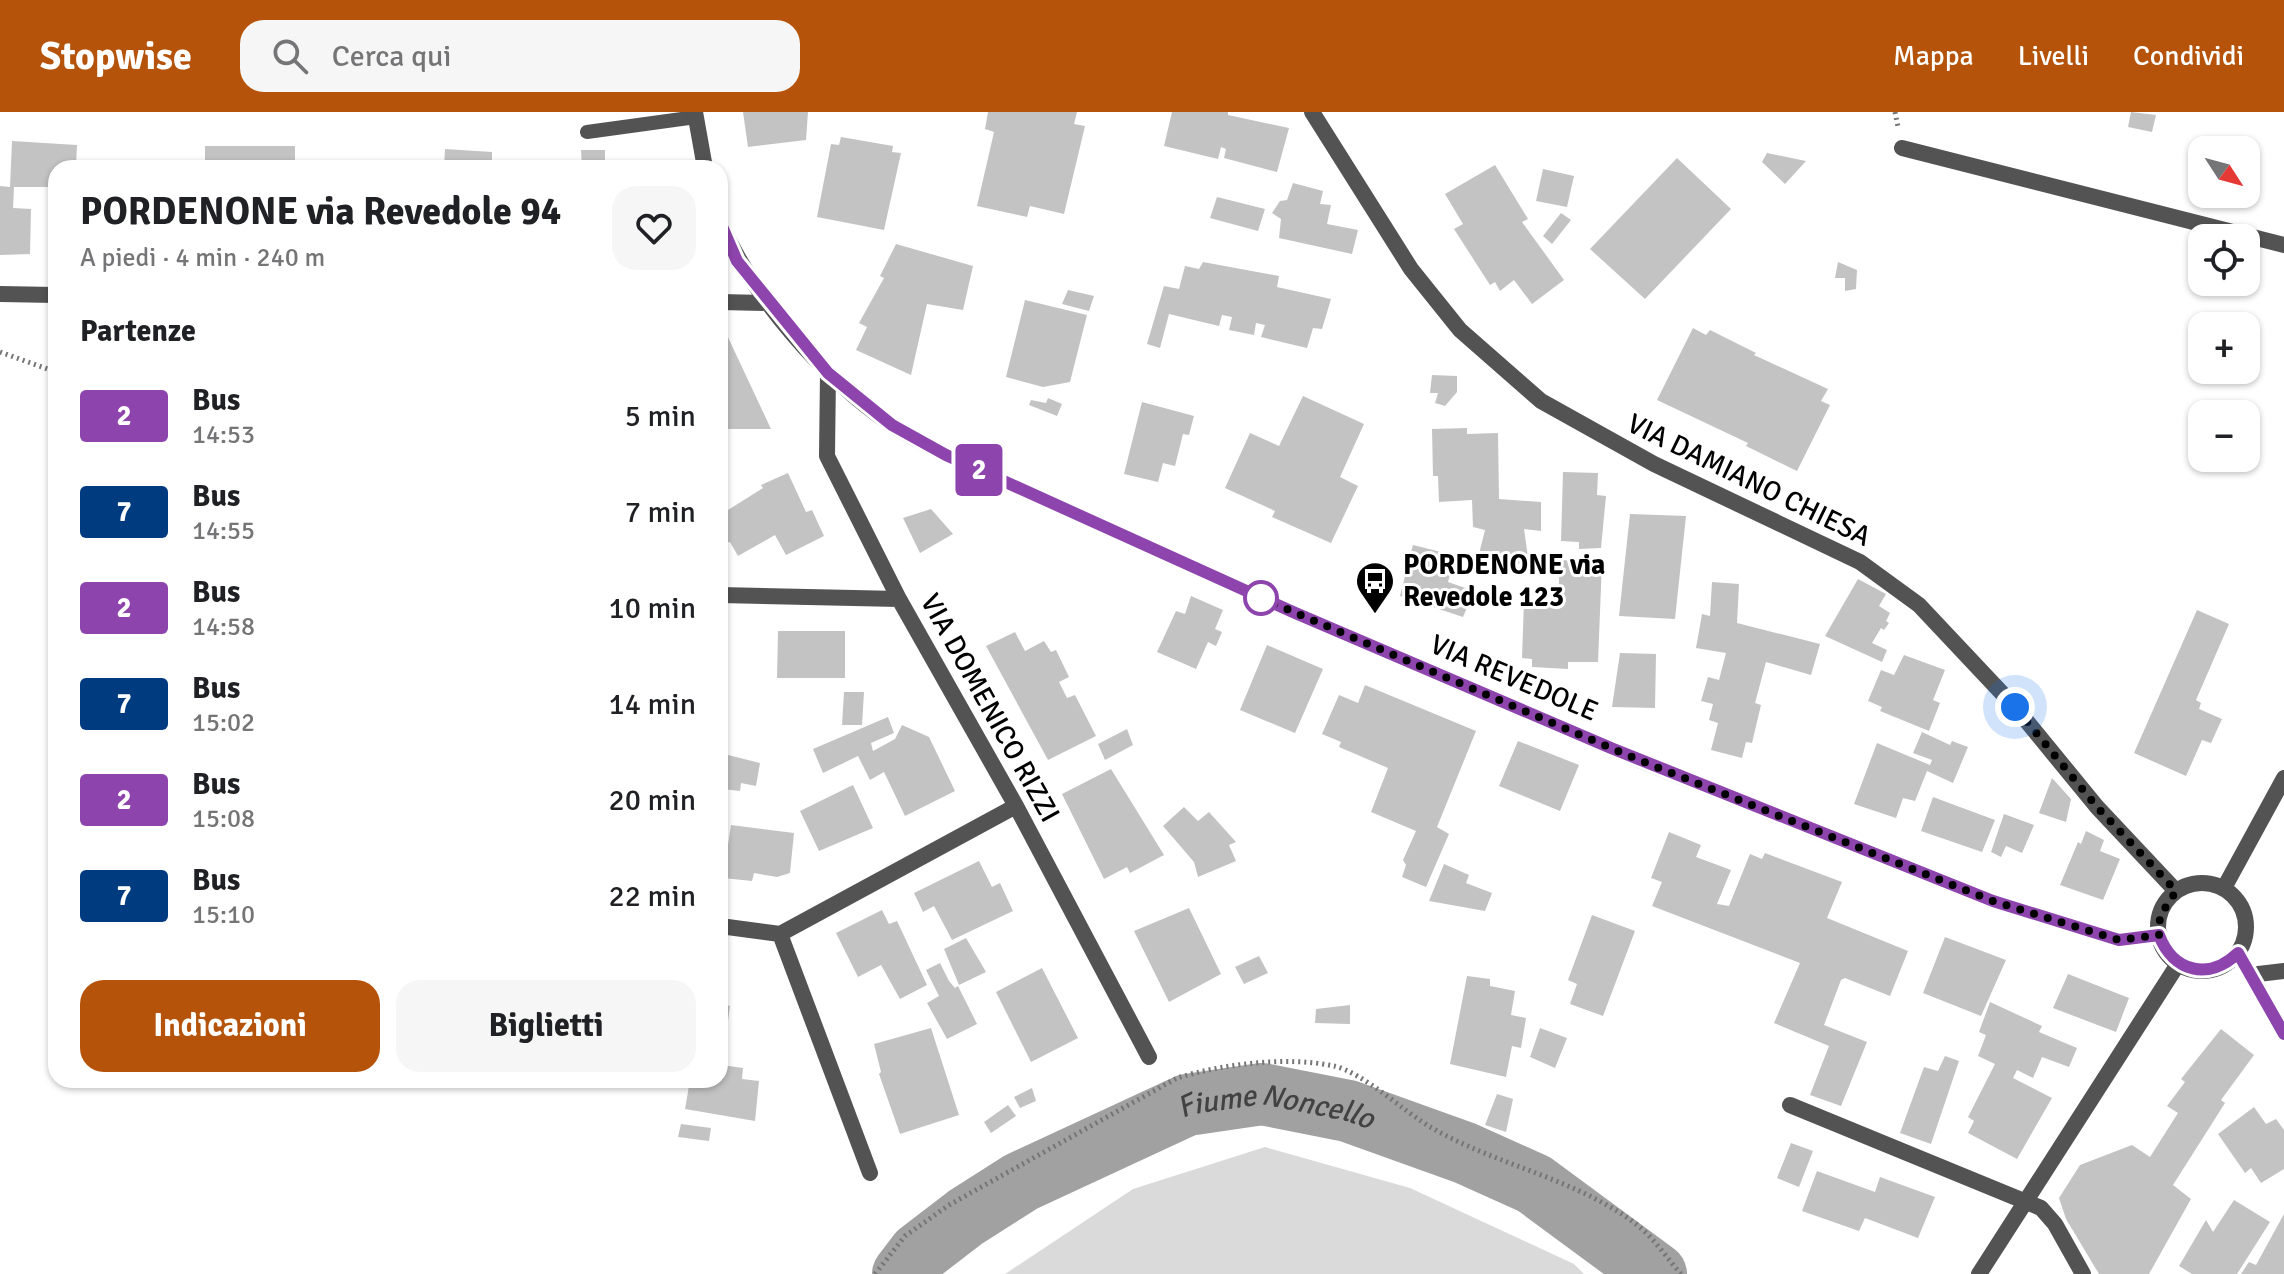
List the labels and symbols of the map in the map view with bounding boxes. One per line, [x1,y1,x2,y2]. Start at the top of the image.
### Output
north arrow [2188,136,2260,208]
street label: VIA DAMIANO CHIESA [1622,406,1876,554]
line badge: 2 [953,444,1005,496]
place label: PORDENONE via Revedole 123 [1403,548,1605,614]
bus stop icon: PORDENONE via Revedole 123 [1354,560,1396,615]
unlabelled marker [1244,581,1278,615]
street label: VIA DOMENICO RIZZI [913,588,1067,828]
street label: VIA REVEDOLE [1425,627,1603,729]
your location [1995,687,2035,727]
water label: Fiume Noncello [1170,1076,1381,1138]

